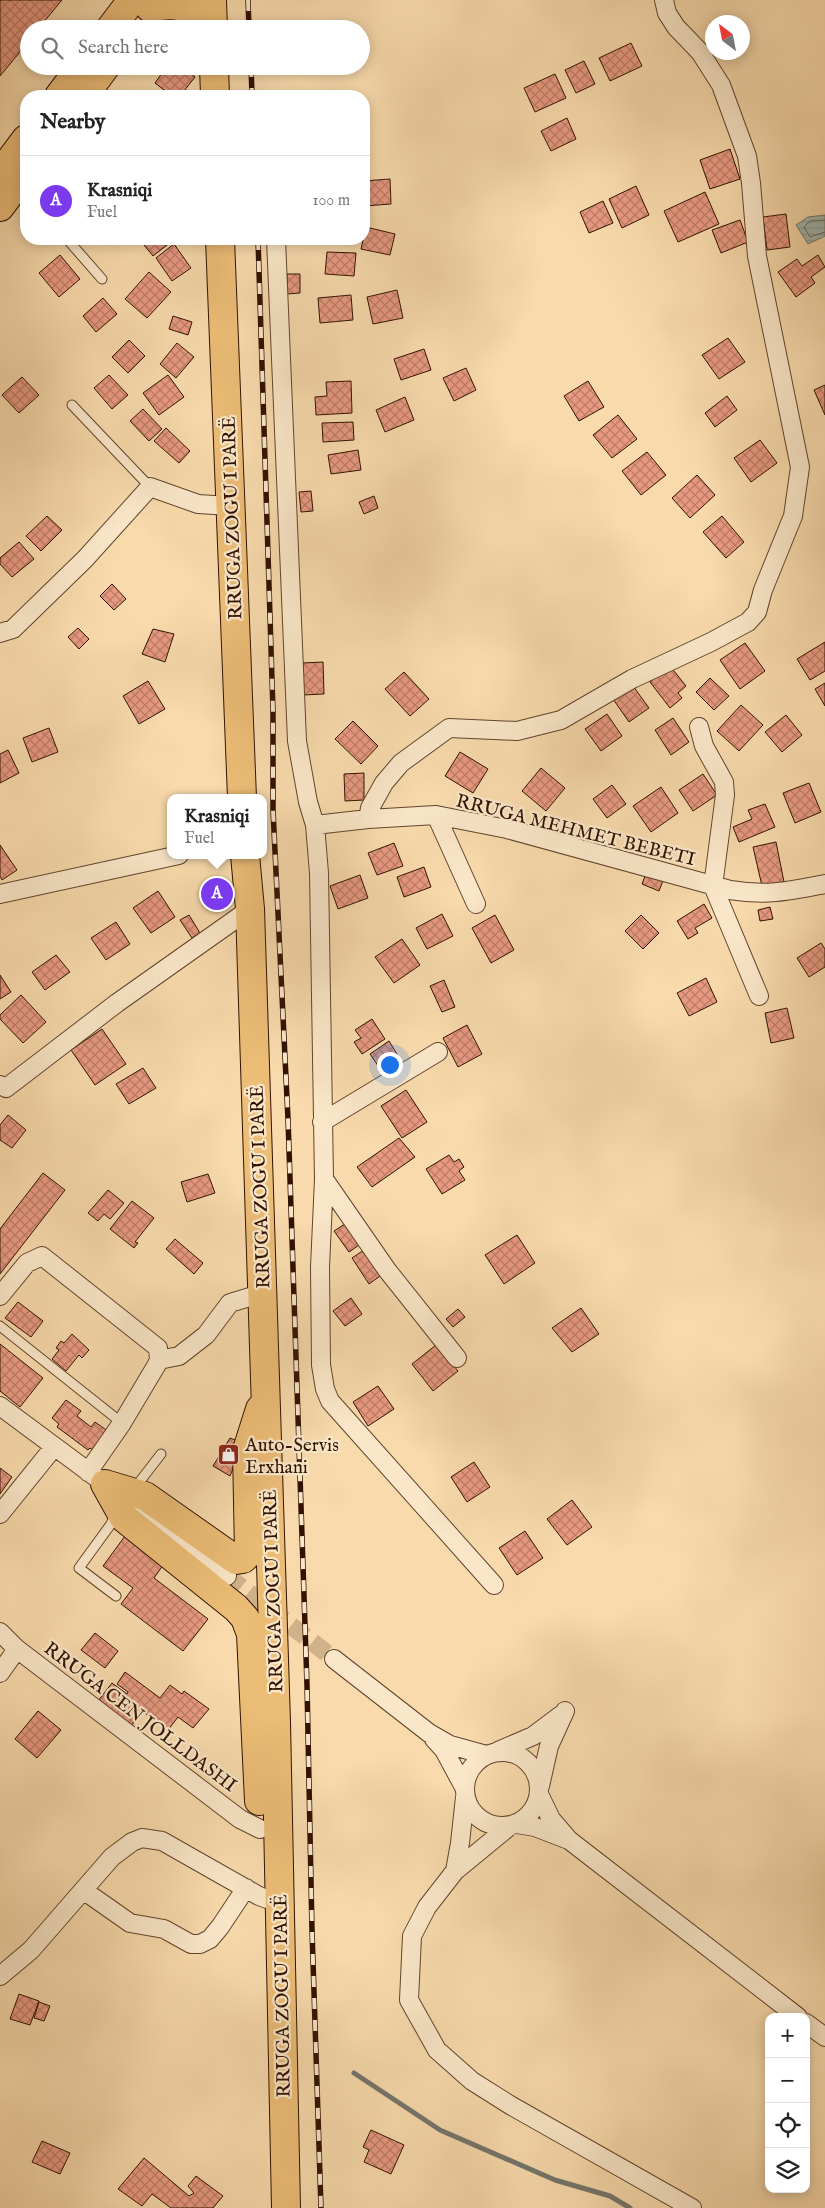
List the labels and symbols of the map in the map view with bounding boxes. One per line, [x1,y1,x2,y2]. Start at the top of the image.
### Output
north arrow [705,15,750,60]
street label: RRUGA ZOGU I PARË [217,416,249,620]
street label: RRUGA MEHMET BEBETI [453,790,698,872]
pin: A [201,875,233,913]
your location [377,1052,403,1078]
street label: RRUGA ZOGU I PARË [245,1085,277,1289]
place label: Auto-Servis Erxhani [244,1434,339,1480]
shop icon: Auto-Servis Erxhani [217,1443,241,1467]
street label: RRUGA ZOGU I PARË [258,1489,290,1693]
street label: RRUGA CEN JOLLDASHI [39,1637,241,1798]
street label: RRUGA ZOGU I PARË [269,1894,297,2098]

